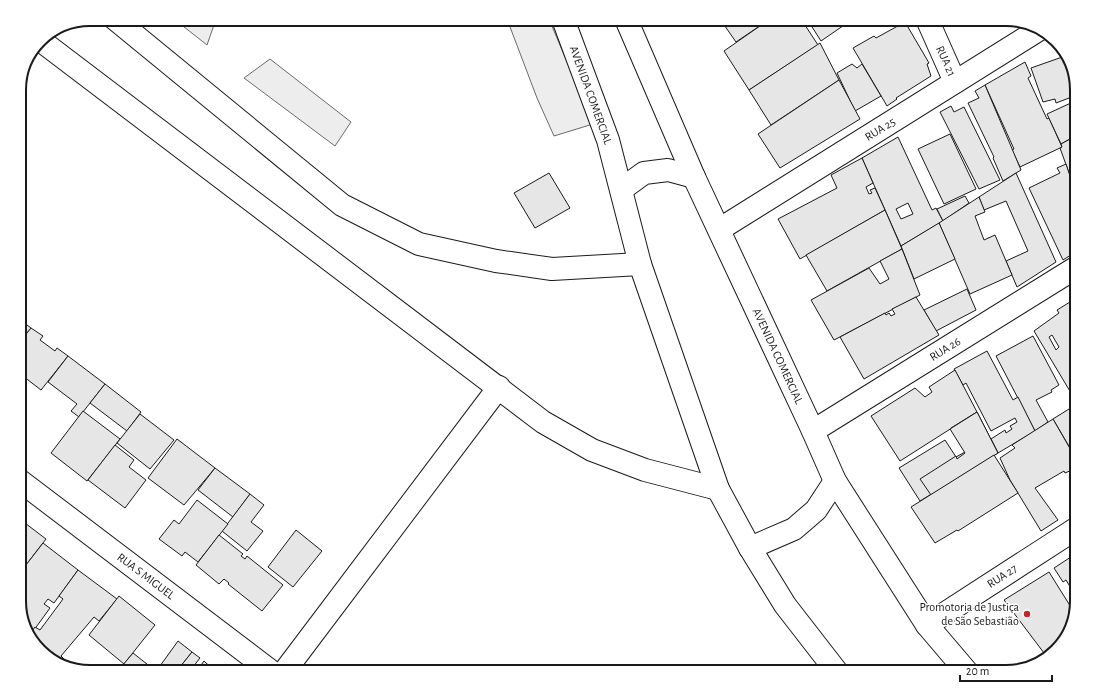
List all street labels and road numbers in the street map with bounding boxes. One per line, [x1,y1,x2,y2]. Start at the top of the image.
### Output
street label: AVENIDA COMERCIAL [568,44,614,146]
street label: RUA 21 [934,44,958,78]
street label: RUA 25 [863,115,897,143]
street label: AVENIDA COMERCIAL [751,306,805,406]
street label: RUA 26 [928,335,963,363]
street label: RUA S MIGUEL [115,551,177,601]
street label: RUA 27 [985,562,1019,590]

